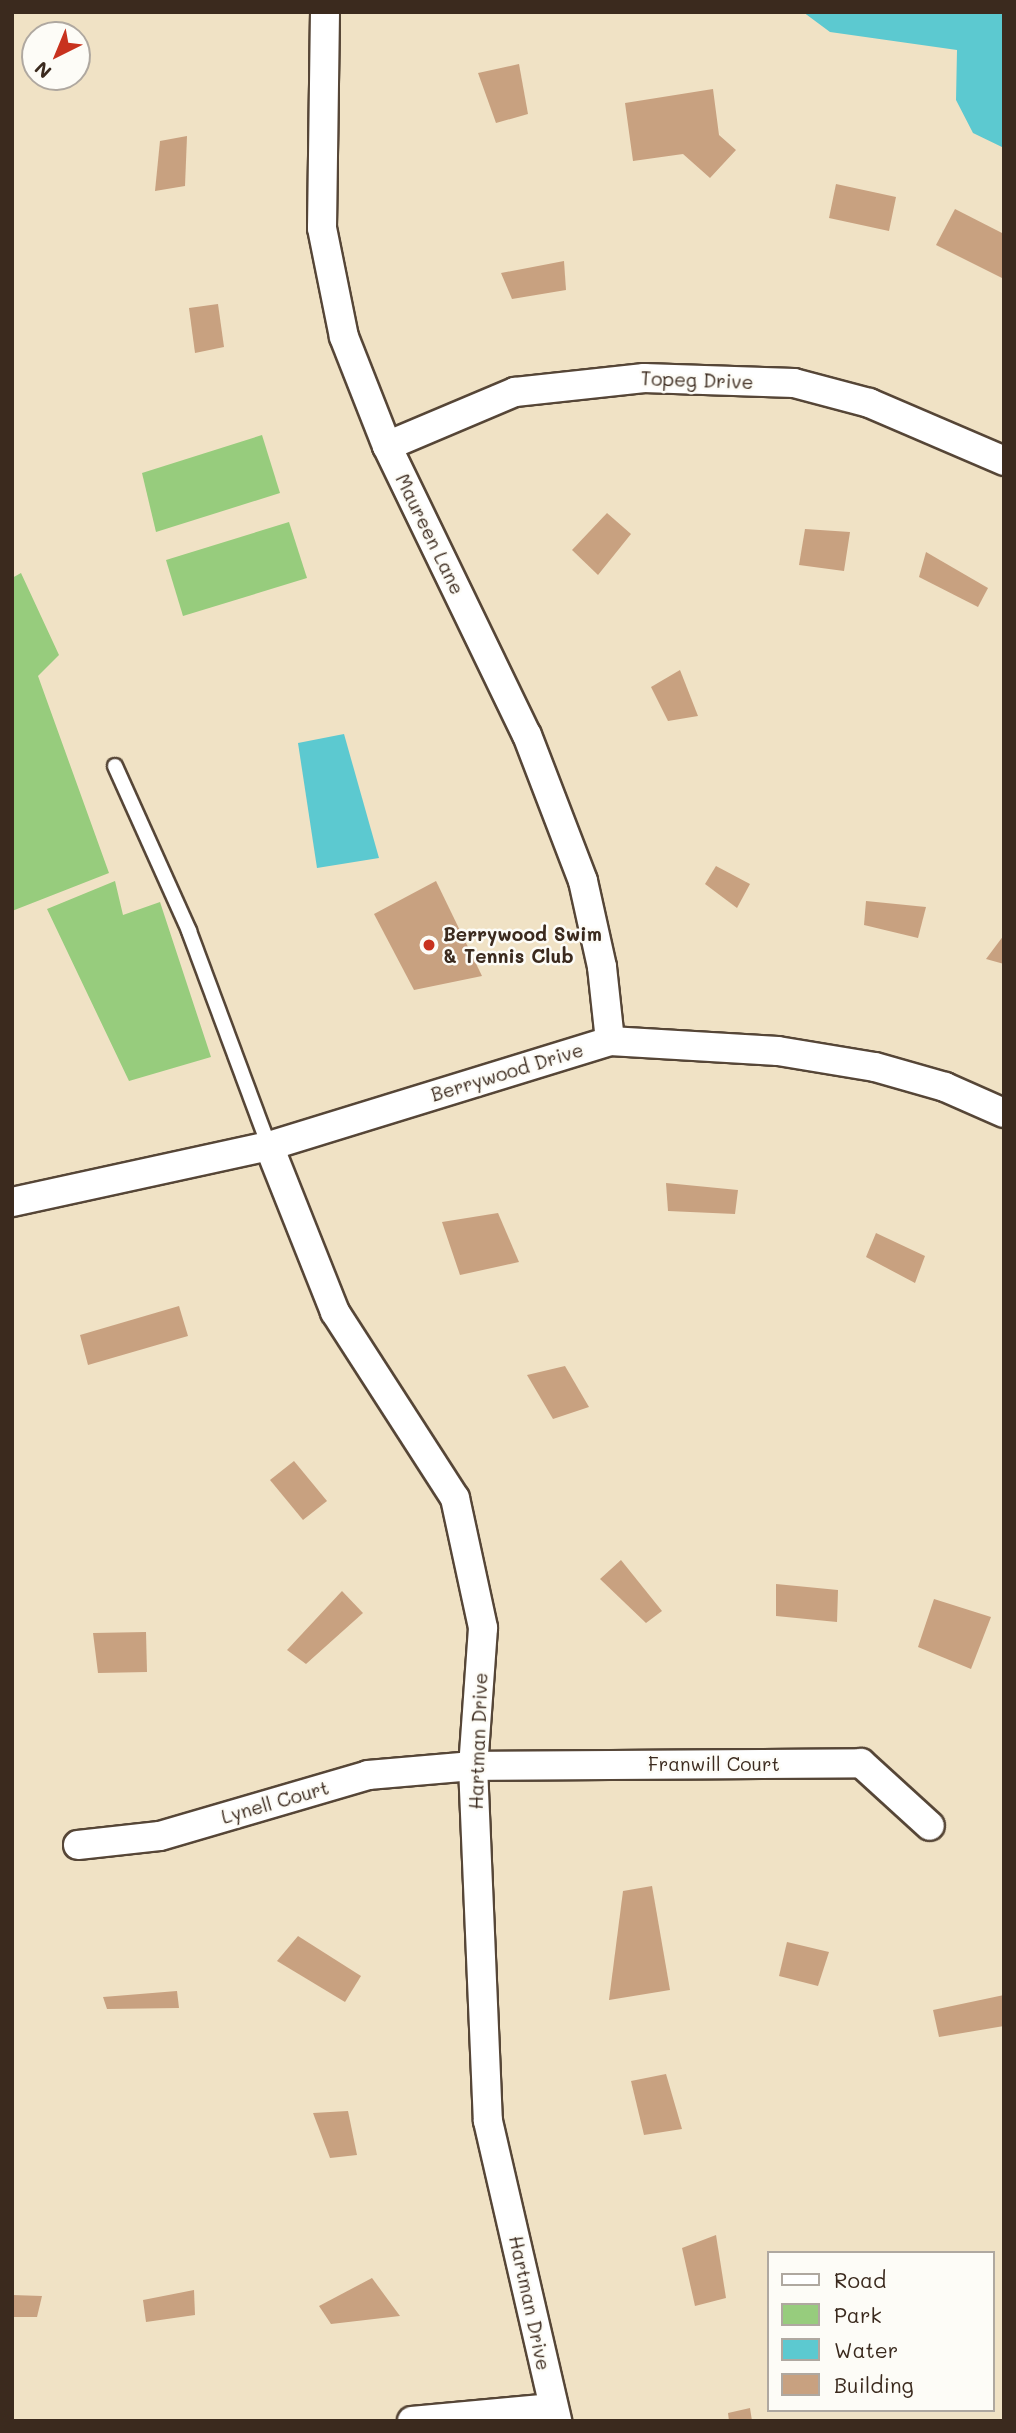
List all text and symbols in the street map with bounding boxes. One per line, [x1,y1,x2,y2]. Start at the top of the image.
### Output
north arrow [21,21,91,91]
text: N [29,56,57,84]
street label: Topeg Drive [640,367,754,393]
street label: Maureen Lane [391,470,469,598]
place label: Berrywood Swim & Tennis Club [443,923,602,967]
marker: Berrywood Swim & Tennis Club [421,937,437,953]
street label: Berrywood Drive [428,1038,586,1106]
street label: Hartman Drive [464,1672,492,1810]
street label: Franwill Court [648,1753,780,1775]
street label: Lynell Court [219,1776,331,1828]
street label: Hartman Drive [505,2234,555,2372]
legend [768,2251,995,2412]
text: Road [834,2266,886,2293]
text: Park [834,2301,882,2328]
text: Water [834,2336,898,2363]
text: Building [834,2371,914,2398]

